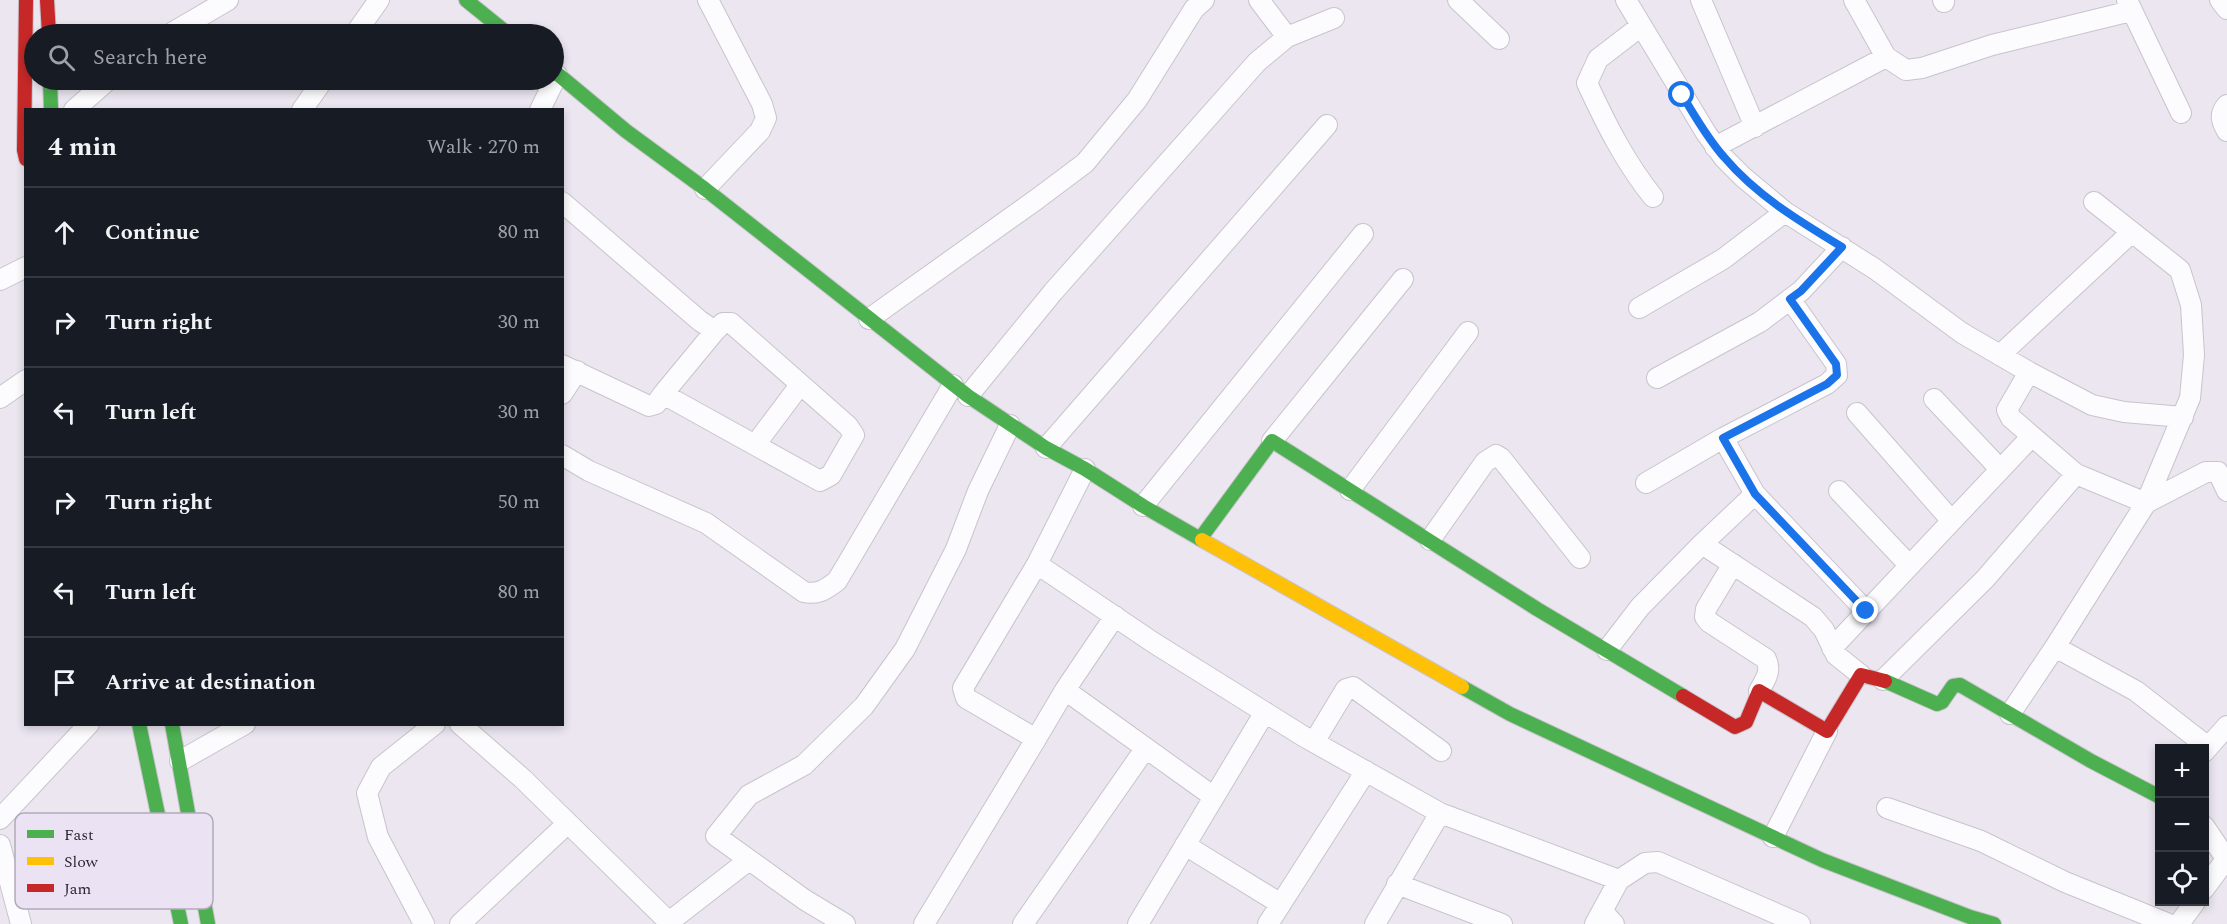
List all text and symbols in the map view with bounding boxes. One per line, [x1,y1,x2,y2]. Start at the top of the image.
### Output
search box [24,24,564,90]
icon: search [45,41,78,74]
text: Search here [93,41,207,74]
route start [1668,81,1694,107]
text: 4 min [48,127,117,167]
text: Walk · 270 m [427,132,540,162]
icon: ahead [48,216,81,249]
text: Continue [105,216,200,249]
text: 80 m [498,217,540,247]
icon: right [48,306,81,339]
text: Turn right [105,306,212,339]
text: 30 m [498,307,540,337]
icon: left [48,396,81,429]
text: Turn left [105,396,197,429]
text: 30 m [498,397,540,427]
icon: right [48,486,81,519]
text: Turn right [105,486,212,519]
text: 50 m [498,487,540,517]
icon: left [48,576,81,609]
text: Turn left [105,576,197,609]
text: 80 m [498,577,540,607]
route end [1852,597,1878,623]
icon: arrive [48,666,81,699]
text: Arrive at destination [105,666,316,699]
map controls [2155,744,2209,906]
button: + [2155,744,2209,798]
button: − [2155,798,2209,852]
legend [15,813,213,909]
text: Fast [64,823,94,847]
text: Slow [64,850,99,874]
button: locate [2155,852,2209,906]
text: Jam [64,877,92,901]

